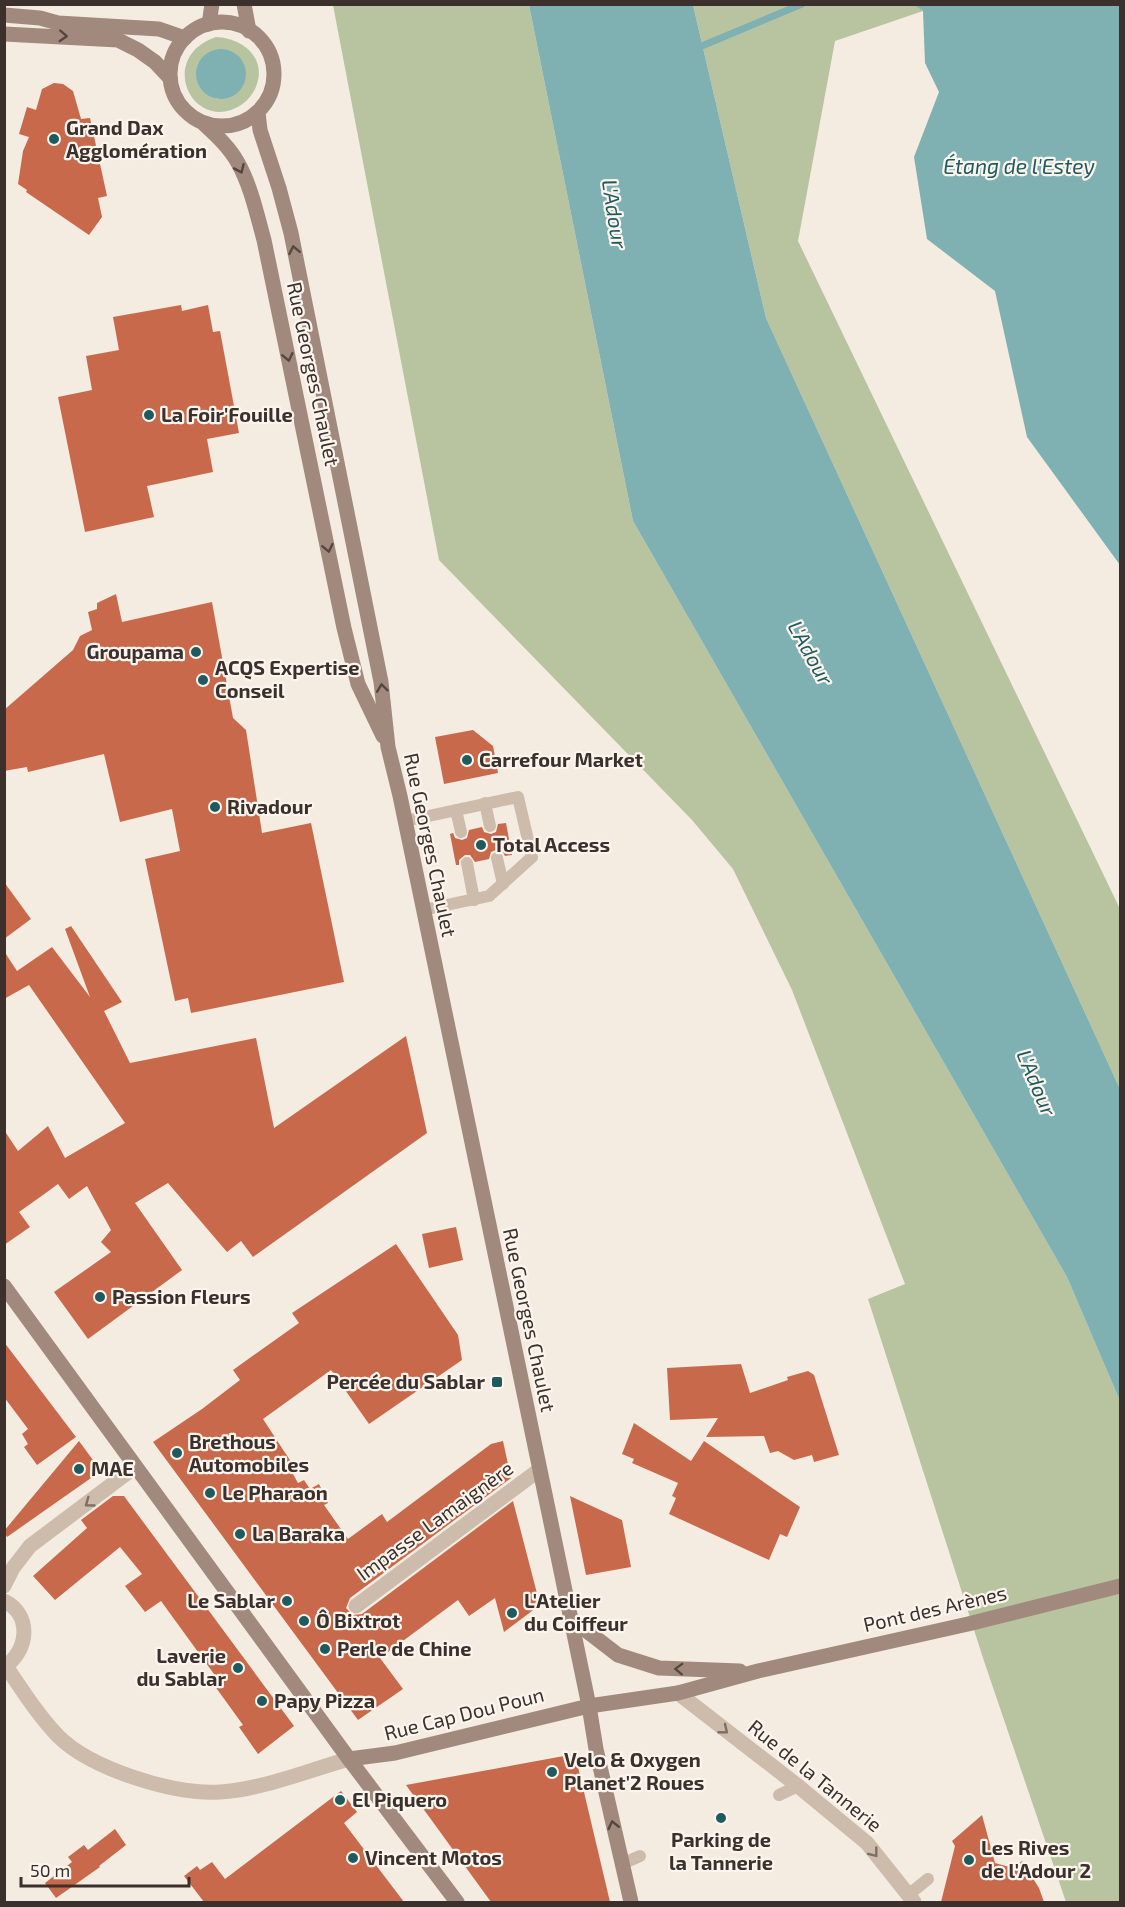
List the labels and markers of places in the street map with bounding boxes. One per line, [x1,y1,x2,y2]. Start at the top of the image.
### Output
place label: Grand Dax Agglomération [66,115,207,162]
marker: Grand Dax Agglomération [47,132,61,146]
place label: La Foir'Fouille [161,402,293,426]
marker: La Foir'Fouille [142,408,156,422]
place label: Groupama [87,639,184,663]
marker: Groupama [189,645,203,659]
place label: ACQS Expertise Conseil [215,655,360,702]
marker: ACQS Expertise Conseil [196,673,210,687]
place label: Carrefour Market [479,747,643,771]
marker: Carrefour Market [460,753,474,767]
place label: Rivadour [227,794,313,818]
marker: Rivadour [208,800,222,814]
place label: Total Access [493,832,610,856]
marker: Total Access [474,838,488,852]
place label: Passion Fleurs [112,1284,251,1308]
marker: Passion Fleurs [93,1290,107,1304]
place label: Percée du Sablar [327,1369,485,1393]
marker: Percée du Sablar [490,1375,504,1389]
place label: Brethous Automobiles [189,1429,309,1476]
marker: Brethous Automobiles [170,1446,184,1460]
place label: MAE [91,1456,134,1480]
marker: MAE [72,1462,86,1476]
place label: Le Pharaon [222,1480,328,1504]
marker: Le Pharaon [203,1486,217,1500]
place label: La Baraka [252,1521,345,1545]
marker: La Baraka [233,1527,247,1541]
place label: Le Sablar [187,1588,275,1612]
place label: L'Atelier du Coiffeur [524,1588,628,1635]
marker: Le Sablar [280,1594,294,1608]
marker: L'Atelier du Coiffeur [505,1606,519,1620]
place label: Ô Bixtrot [316,1608,400,1632]
marker: Ô Bixtrot [297,1614,311,1628]
place label: Perle de Chine [337,1636,471,1660]
marker: Perle de Chine [318,1642,332,1656]
place label: Laverie du Sablar [136,1643,226,1690]
marker: Laverie du Sablar [231,1661,245,1675]
place label: Papy Pizza [274,1688,375,1713]
marker: Papy Pizza [255,1694,269,1708]
place label: Velo & Oxygen Planet'2 Roues [564,1747,704,1794]
marker: Velo & Oxygen Planet'2 Roues [545,1765,559,1779]
place label: El Piquero [352,1787,447,1811]
marker: El Piquero [333,1793,347,1807]
marker: Parking de la Tannerie [714,1811,728,1825]
place label: Parking de la Tannerie [669,1827,773,1874]
place label: Les Rives de l'Adour 2 [981,1835,1091,1882]
place label: Vincent Motos [365,1845,502,1869]
marker: Vincent Motos [346,1851,360,1865]
marker: Les Rives de l'Adour 2 [962,1853,976,1867]

